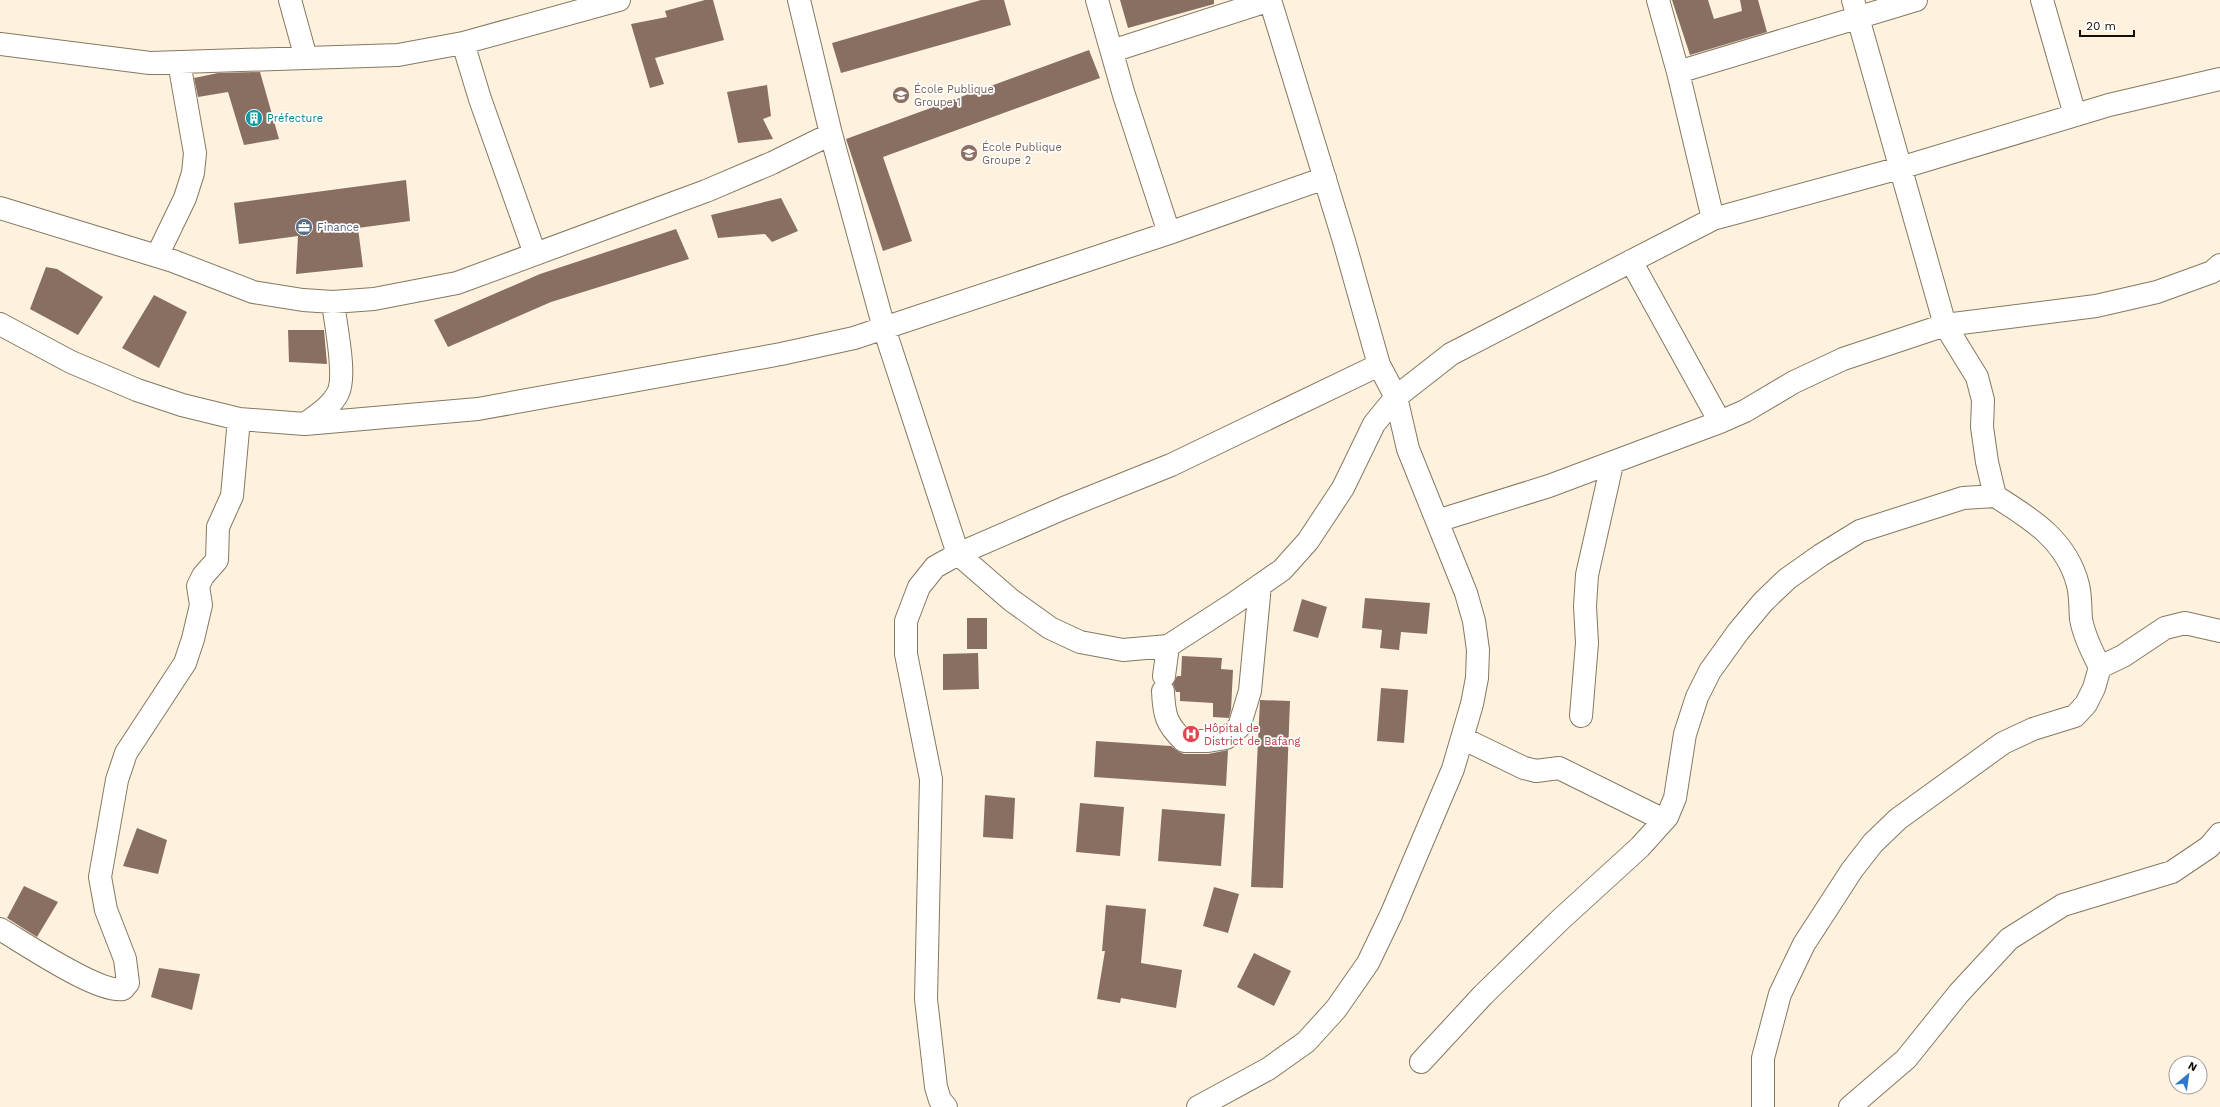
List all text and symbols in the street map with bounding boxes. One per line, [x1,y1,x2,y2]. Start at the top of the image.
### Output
scale bar [2080,12,2134,38]
text: 20 m [2086,19,2116,33]
place label: École Publique Groupe 1 [914,82,994,109]
school or university icon: École Publique Groupe 1 [891,85,911,105]
building icon: Préfecture [244,108,264,128]
place label: Préfecture [267,112,323,125]
place label: École Publique Groupe 2 [982,140,1062,167]
school or university icon: École Publique Groupe 2 [959,143,979,163]
office icon: Finance [294,217,314,237]
place label: Finance [317,221,359,234]
place label: Hôpital de District de Bafang [1204,722,1301,748]
hospital icon: Hôpital de District de Bafang [1181,724,1201,744]
north arrow [2168,1055,2208,1095]
text: N [2186,1059,2199,1074]

